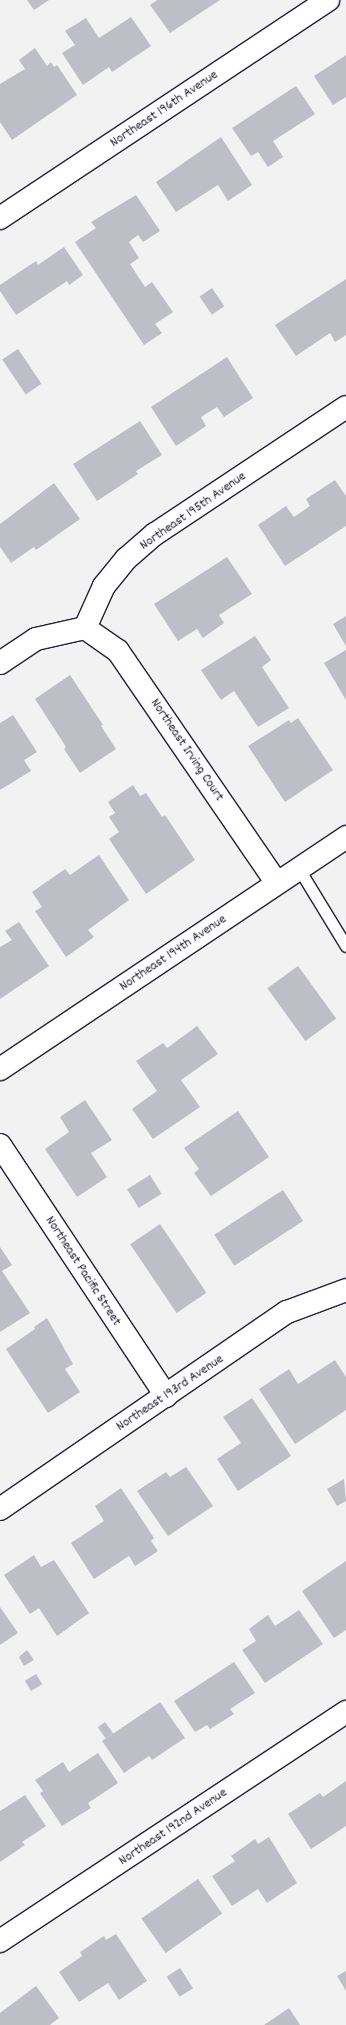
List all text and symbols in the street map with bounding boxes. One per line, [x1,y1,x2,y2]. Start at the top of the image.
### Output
street label: Northeast 196th Avenue [107,67,221,151]
street label: Northeast 195th Avenue [137,468,249,554]
street label: Northeast Irving Court [146,695,228,805]
street label: Northeast 194th Avenue [116,911,230,995]
street label: Northeast Pacific Street [41,1213,125,1329]
street label: Northeast 193rd Avenue [113,1351,227,1435]
street label: Northeast 192nd Avenue [116,1785,230,1869]

